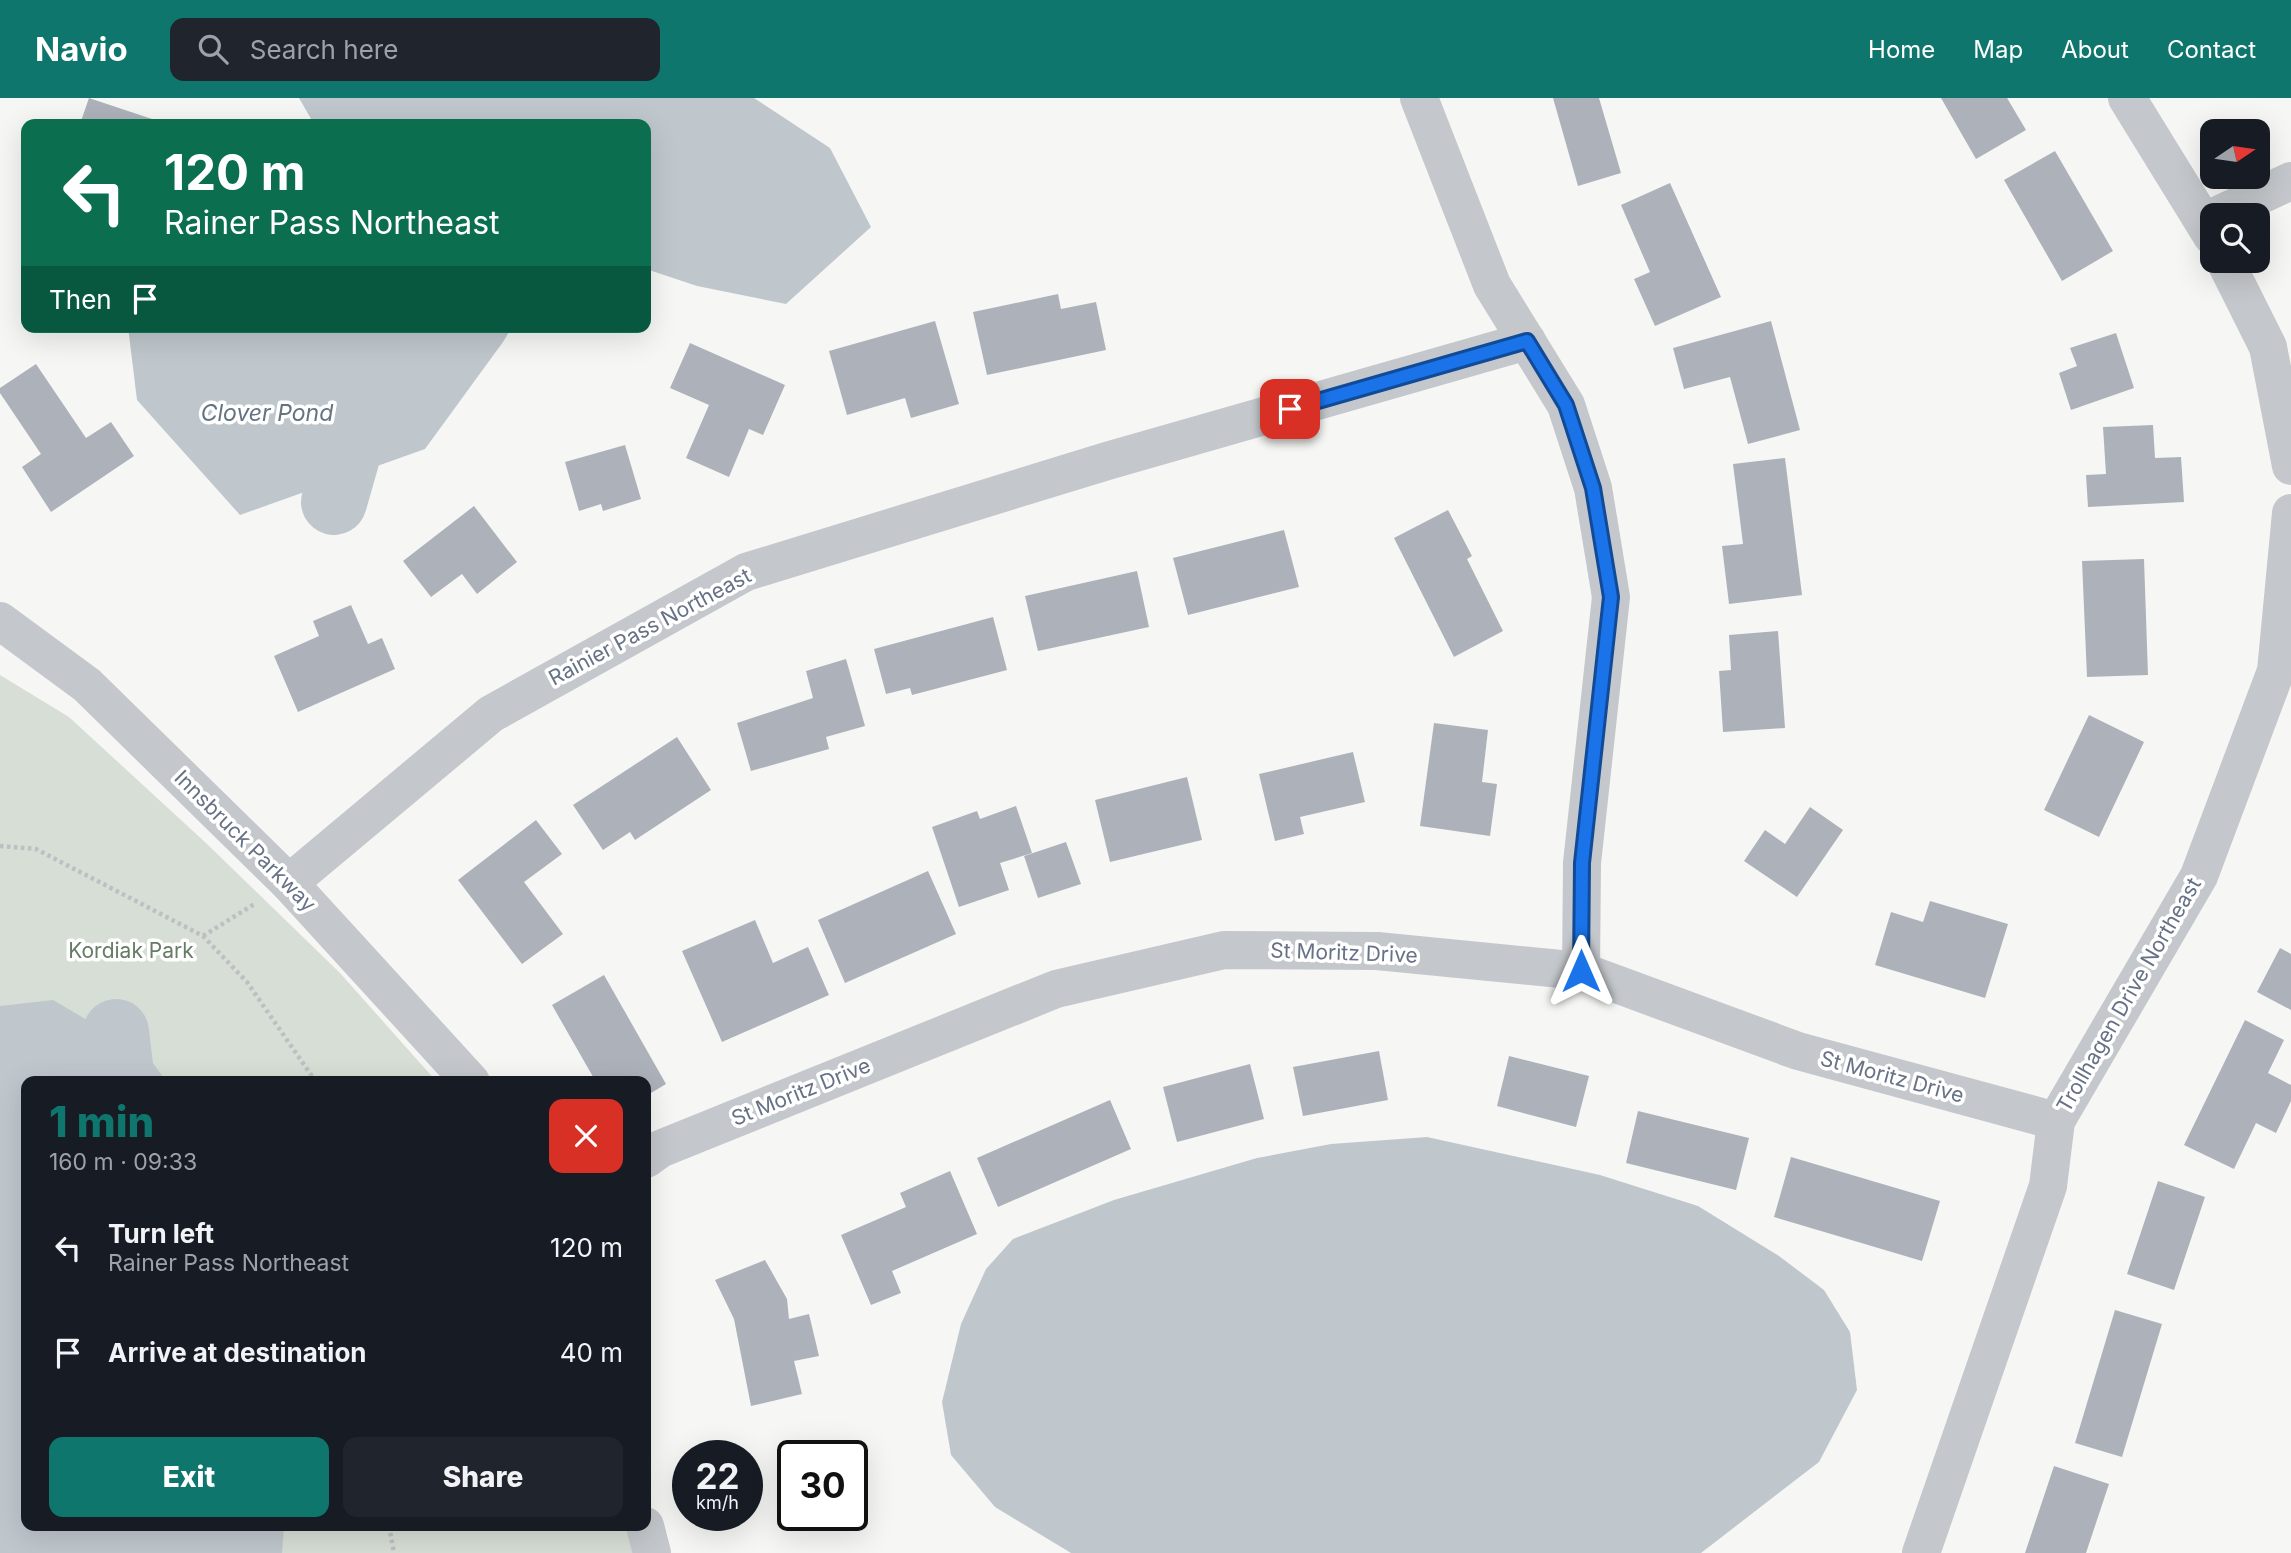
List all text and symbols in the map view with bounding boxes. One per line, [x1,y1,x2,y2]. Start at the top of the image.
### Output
search box [170,18,660,81]
text: Navio [35,29,128,69]
icon: search [194,30,232,68]
text: Search here [250,34,398,65]
text: Home [1868,35,1935,64]
text: Map [1973,35,2023,64]
text: About [2061,35,2129,64]
text: Contact [2167,35,2256,64]
north arrow [2200,119,2270,189]
map controls [2200,119,2270,273]
text: 120 m [164,143,305,202]
icon: left [49,147,140,238]
text: Rainer Pass Northeast [164,203,499,242]
button: search [2200,203,2270,273]
icon: arrive [126,280,164,318]
text: Then [49,284,112,315]
pin [1260,379,1320,439]
icon: arrive [1271,390,1309,428]
water label: Clover Pond [201,399,334,427]
street label: Rainier Pass Northeast [544,563,755,690]
street label: Innsbruck Parkway [169,765,321,917]
street label: Trollhagen Drive Northeast [2051,873,2206,1116]
position arrow [1544,934,1618,1008]
street label: St Moritz Drive [1270,937,1418,968]
park label: Kordiak Park [68,938,194,963]
street label: St Moritz Drive [1818,1045,1967,1108]
street label: St Moritz Drive [728,1052,874,1131]
text: 1 min [49,1096,154,1147]
button: close [549,1099,623,1173]
text: 160 m · 09:33 [49,1148,197,1176]
text: Turn left [108,1218,214,1249]
icon: left [49,1229,87,1267]
text: 120 m [550,1232,623,1263]
text: Rainer Pass Northeast [108,1249,349,1277]
icon: arrive [49,1334,87,1372]
text: Arrive at destination [108,1337,367,1368]
text: 40 m [560,1337,623,1368]
button: Exit [49,1437,329,1517]
button: Share [343,1437,623,1517]
speed limit sign: 30 [777,1440,868,1531]
text: 22 [695,1455,740,1497]
text: km/h [696,1492,739,1513]

